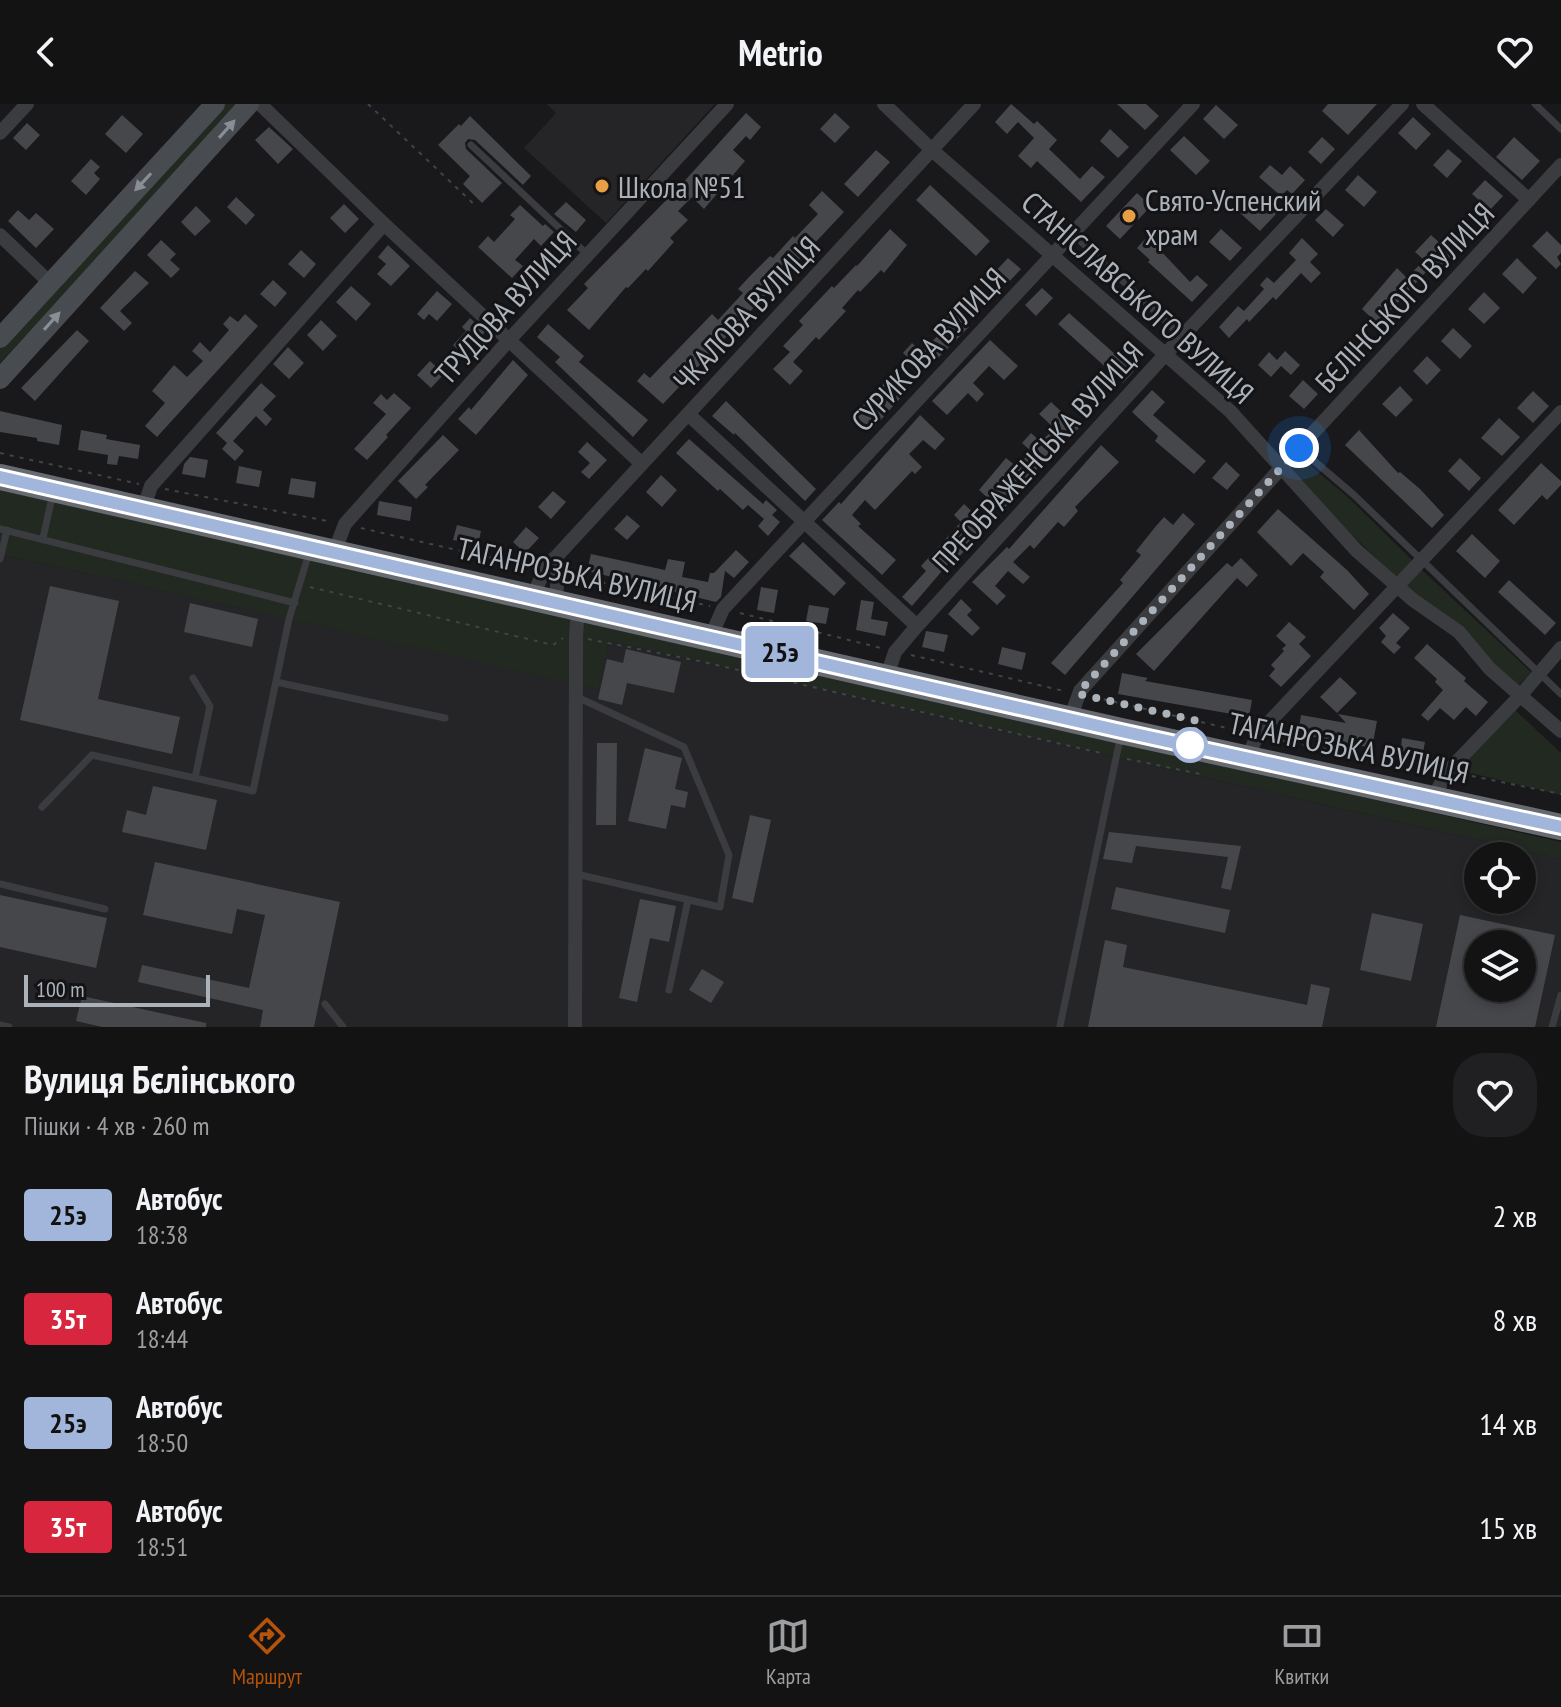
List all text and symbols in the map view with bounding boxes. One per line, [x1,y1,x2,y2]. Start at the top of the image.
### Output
text: Metrio [738,29,823,76]
icon: back [24,30,68,74]
icon: heart [1493,30,1537,74]
one-way arrow [218,119,235,139]
place label: Школа №51 [618,167,746,206]
one-way arrow [134,172,152,191]
marker: Школа №51 [593,177,611,195]
place label: Свято-Успенский храм [1145,180,1321,253]
street label: СТАНІСЛАВСЬКОГО ВУЛИЦЯ [1014,182,1262,412]
street label: БЄЛІНСЬКОГО ВУЛИЦЯ [1306,194,1502,400]
marker: Свято-Успенский храм [1120,207,1138,225]
street label: ТРУДОВА ВУЛИЦЯ [426,222,584,392]
street label: ЧКАЛОВА ВУЛИЦЯ [664,227,828,399]
street label: СУРИКОВА ВУЛИЦЯ [842,259,1014,439]
one-way arrow [43,312,61,331]
street label: ПРЕОБРАЖЕНСЬКА ВУЛИЦЯ [923,332,1151,580]
your location [1279,428,1319,468]
street label: ТАГАНРОЗЬКА ВУЛИЦЯ [453,527,701,621]
line badge: 25э [734,626,826,678]
text: 25э [761,633,799,670]
street label: ТАГАНРОЗЬКА ВУЛИЦЯ [1225,702,1473,792]
unlabelled marker [1173,728,1207,762]
map controls [1464,842,1536,1002]
button: locate [1464,842,1536,914]
button: layers [1464,930,1536,1002]
scale bar [24,971,210,1007]
text: 100 m [36,975,85,1003]
button: heart [1453,1053,1537,1137]
text: Вулиця Бєлінського [24,1054,295,1103]
text: Пішки · 4 хв · 260 m [24,1109,209,1142]
text: Автобус [136,1179,223,1218]
text: 25э [49,1196,87,1233]
text: 2 хв [1493,1196,1537,1235]
text: 18:38 [136,1218,188,1251]
text: Автобус [136,1283,223,1322]
text: 35т [50,1300,86,1337]
text: 8 хв [1493,1300,1537,1339]
text: 18:44 [136,1322,188,1355]
text: Автобус [136,1387,223,1426]
text: 25э [49,1404,87,1441]
text: 14 хв [1479,1404,1537,1443]
text: 18:50 [136,1426,188,1459]
text: Автобус [136,1491,223,1530]
text: 35т [50,1508,86,1545]
text: 15 хв [1479,1508,1537,1547]
text: 18:51 [136,1530,188,1563]
tab: Маршрут [232,1614,302,1690]
tab: Карта [766,1614,811,1690]
tab: Квитки [1275,1614,1329,1690]

